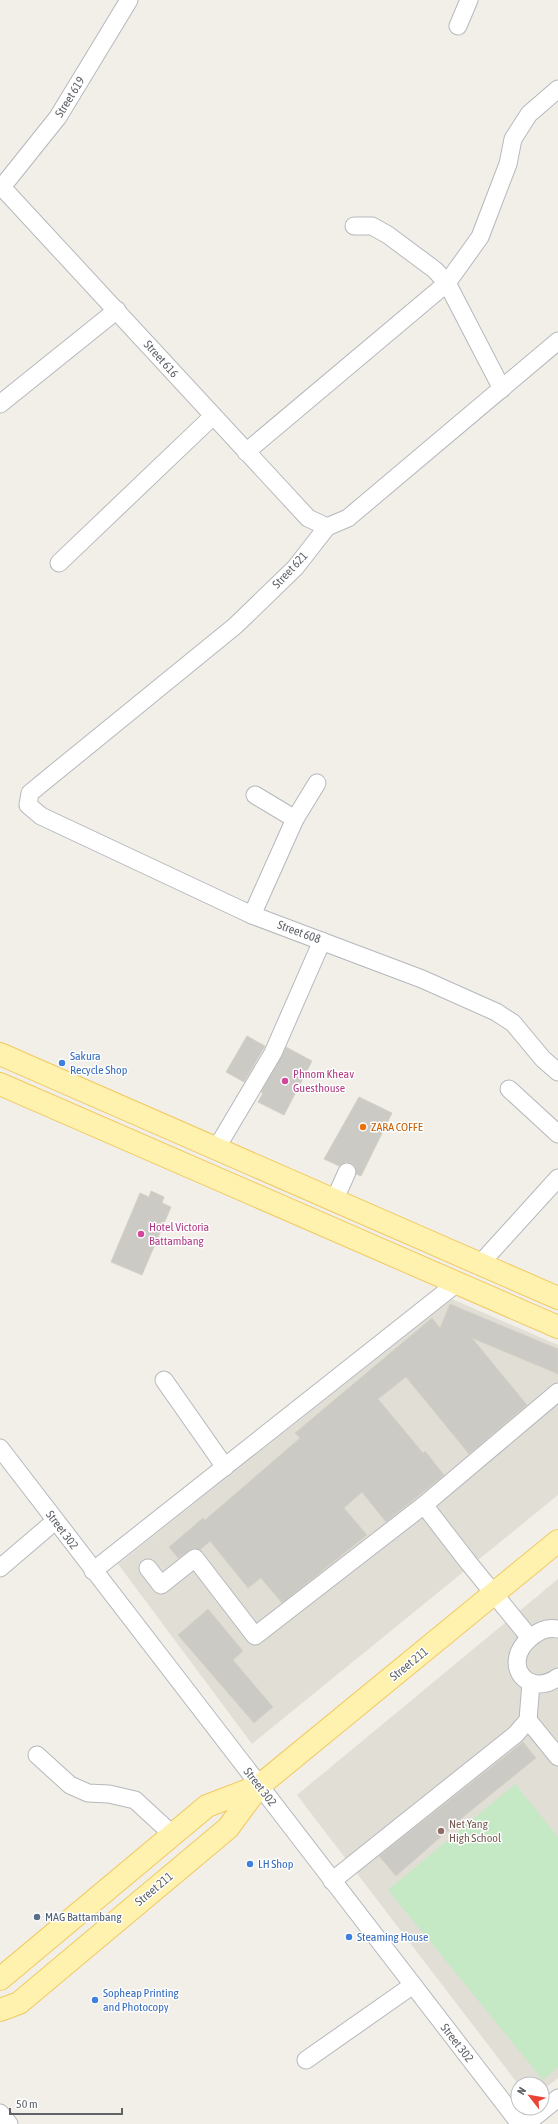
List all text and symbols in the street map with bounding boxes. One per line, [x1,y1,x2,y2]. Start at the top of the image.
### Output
street label: Street 619 [52,74,88,120]
street label: Street 616 [141,338,181,381]
street label: Street 621 [270,549,311,591]
street label: Street 608 [276,918,323,946]
place label: Sakura Recycle Shop [70,1049,128,1077]
marker: Sakura Recycle Shop [57,1058,67,1068]
place label: Phnom Kheav Guesthouse [293,1067,354,1095]
marker: Phnom Kheav Guesthouse [280,1076,290,1086]
place label: ZARA COFFE [371,1120,423,1134]
marker: ZARA COFFE [358,1122,368,1132]
place label: Hotel Victoria Battambang [149,1220,209,1248]
marker: Hotel Victoria Battambang [136,1229,146,1239]
street label: Street 302 [43,1508,81,1552]
street label: Street 211 [387,1644,431,1684]
street label: Street 302 [241,1765,279,1809]
place label: Net Yang High School [449,1817,502,1845]
marker: Net Yang High School [436,1826,446,1836]
place label: LH Shop [258,1857,294,1871]
marker: LH Shop [245,1859,255,1869]
street label: Street 211 [132,1869,176,1909]
place label: MAG Battambang [45,1910,122,1924]
marker: MAG Battambang [32,1912,42,1922]
place label: Steaming House [357,1930,429,1944]
marker: Steaming House [344,1932,354,1942]
place label: Sopheap Printing and Photocopy [103,1986,180,2014]
marker: Sopheap Printing and Photocopy [90,1995,100,2005]
street label: Street 302 [438,2021,476,2065]
north arrow [510,2076,550,2116]
text: N [515,2085,528,2097]
scale bar [10,2090,122,2116]
text: 50 m [16,2097,38,2111]

